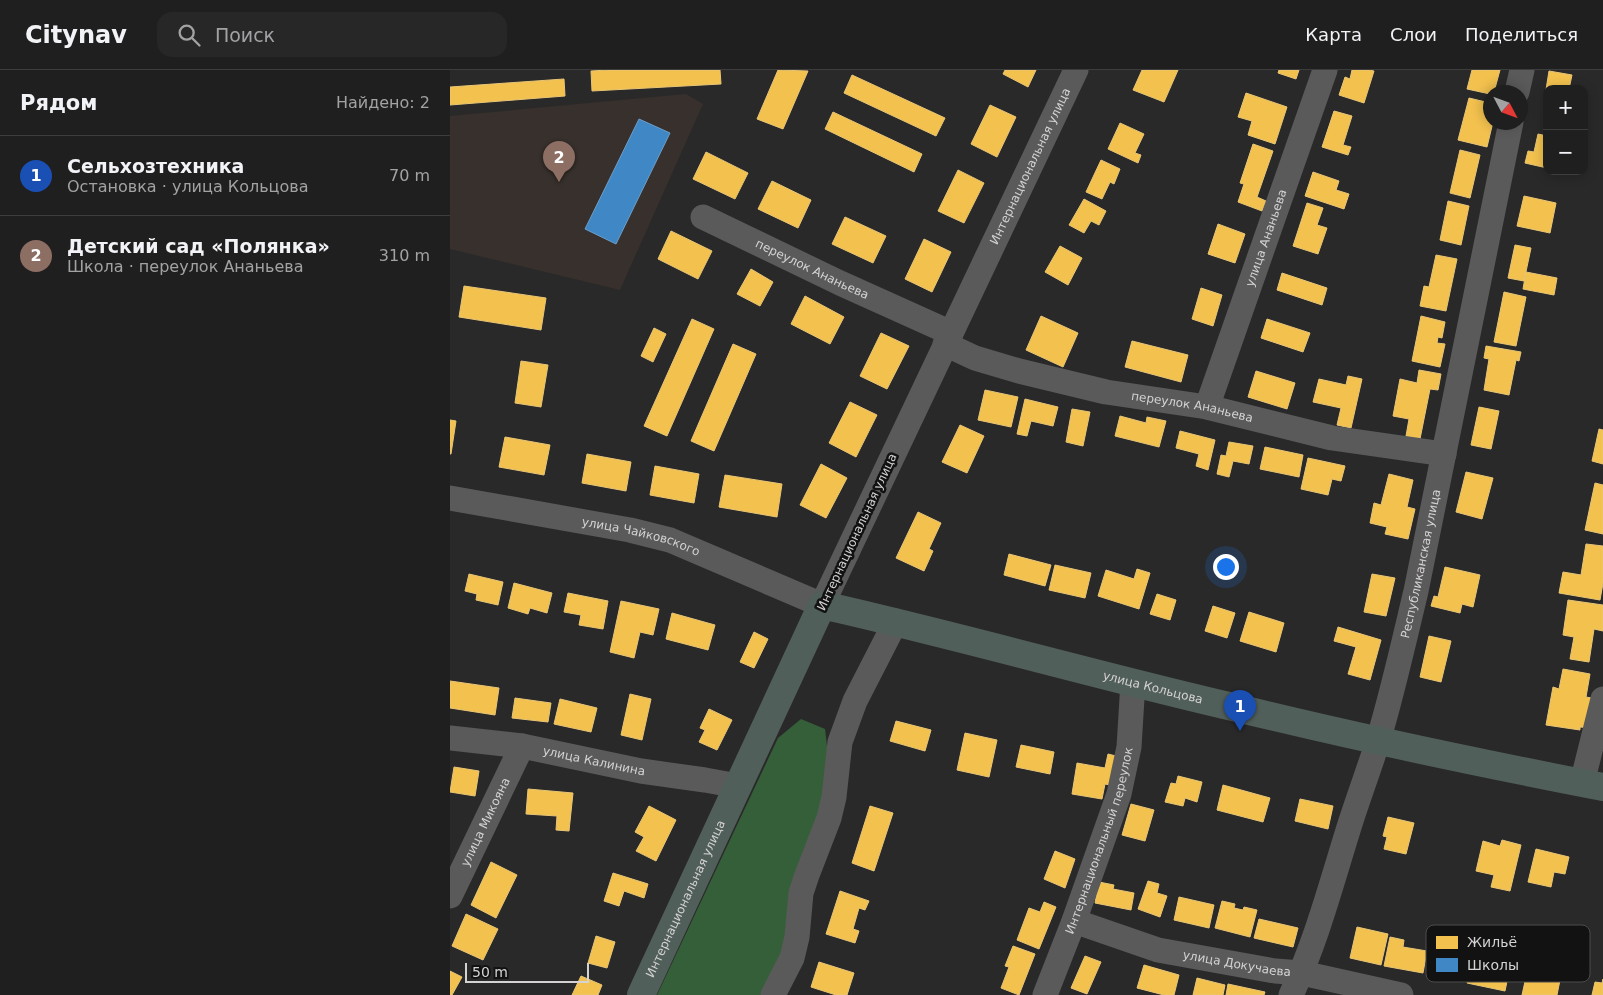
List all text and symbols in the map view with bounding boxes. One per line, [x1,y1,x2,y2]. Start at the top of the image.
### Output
search box [157,12,507,57]
text: Citynav [25,21,127,49]
icon: search [175,21,203,49]
text: Поиск [215,24,275,46]
text: Карта [1305,24,1362,45]
text: Слои [1390,24,1437,45]
text: Поделиться [1465,24,1578,45]
north arrow [1483,85,1528,130]
map controls [1543,85,1588,175]
button: + [1543,85,1588,130]
street label: Интернациональная улица [987,86,1073,247]
text: Рядом [20,91,97,115]
text: Найдено: 2 [336,93,430,112]
button: − [1543,130,1588,175]
pin: 2 [543,141,575,182]
text: Сельхозтехника [67,155,244,177]
text: 1 [30,166,42,185]
text: 70 m [389,166,430,185]
text: Остановка · улица Кольцова [67,177,309,196]
street label: улица Ананьева [1243,188,1290,289]
text: Детский сад «Полянка» [67,235,330,257]
street label: переулок Ананьева [753,236,871,302]
text: 2 [30,246,42,265]
text: 310 m [379,246,430,265]
text: Школа · переулок Ананьева [67,257,304,276]
street label: переулок Ананьева [1130,389,1255,425]
street label: Интернациональная улица [814,451,900,613]
street label: Республиканская улица [1398,488,1443,640]
street label: улица Чайковского [581,515,702,559]
your location [1213,554,1239,580]
street label: улица Кольцова [1101,668,1204,707]
pin: 1 [1224,690,1256,731]
street label: улица Калинина [542,744,646,778]
street label: Интернациональный переулок [1063,746,1136,936]
street label: улица Микояна [458,775,513,869]
street label: Интернациональная улица [643,818,728,980]
legend [1426,925,1590,982]
text: Жильё [1467,934,1517,950]
street label: улица Докучаева [1182,948,1291,979]
text: Школы [1467,957,1519,973]
scale bar [465,960,589,983]
text: 50 m [472,964,508,980]

